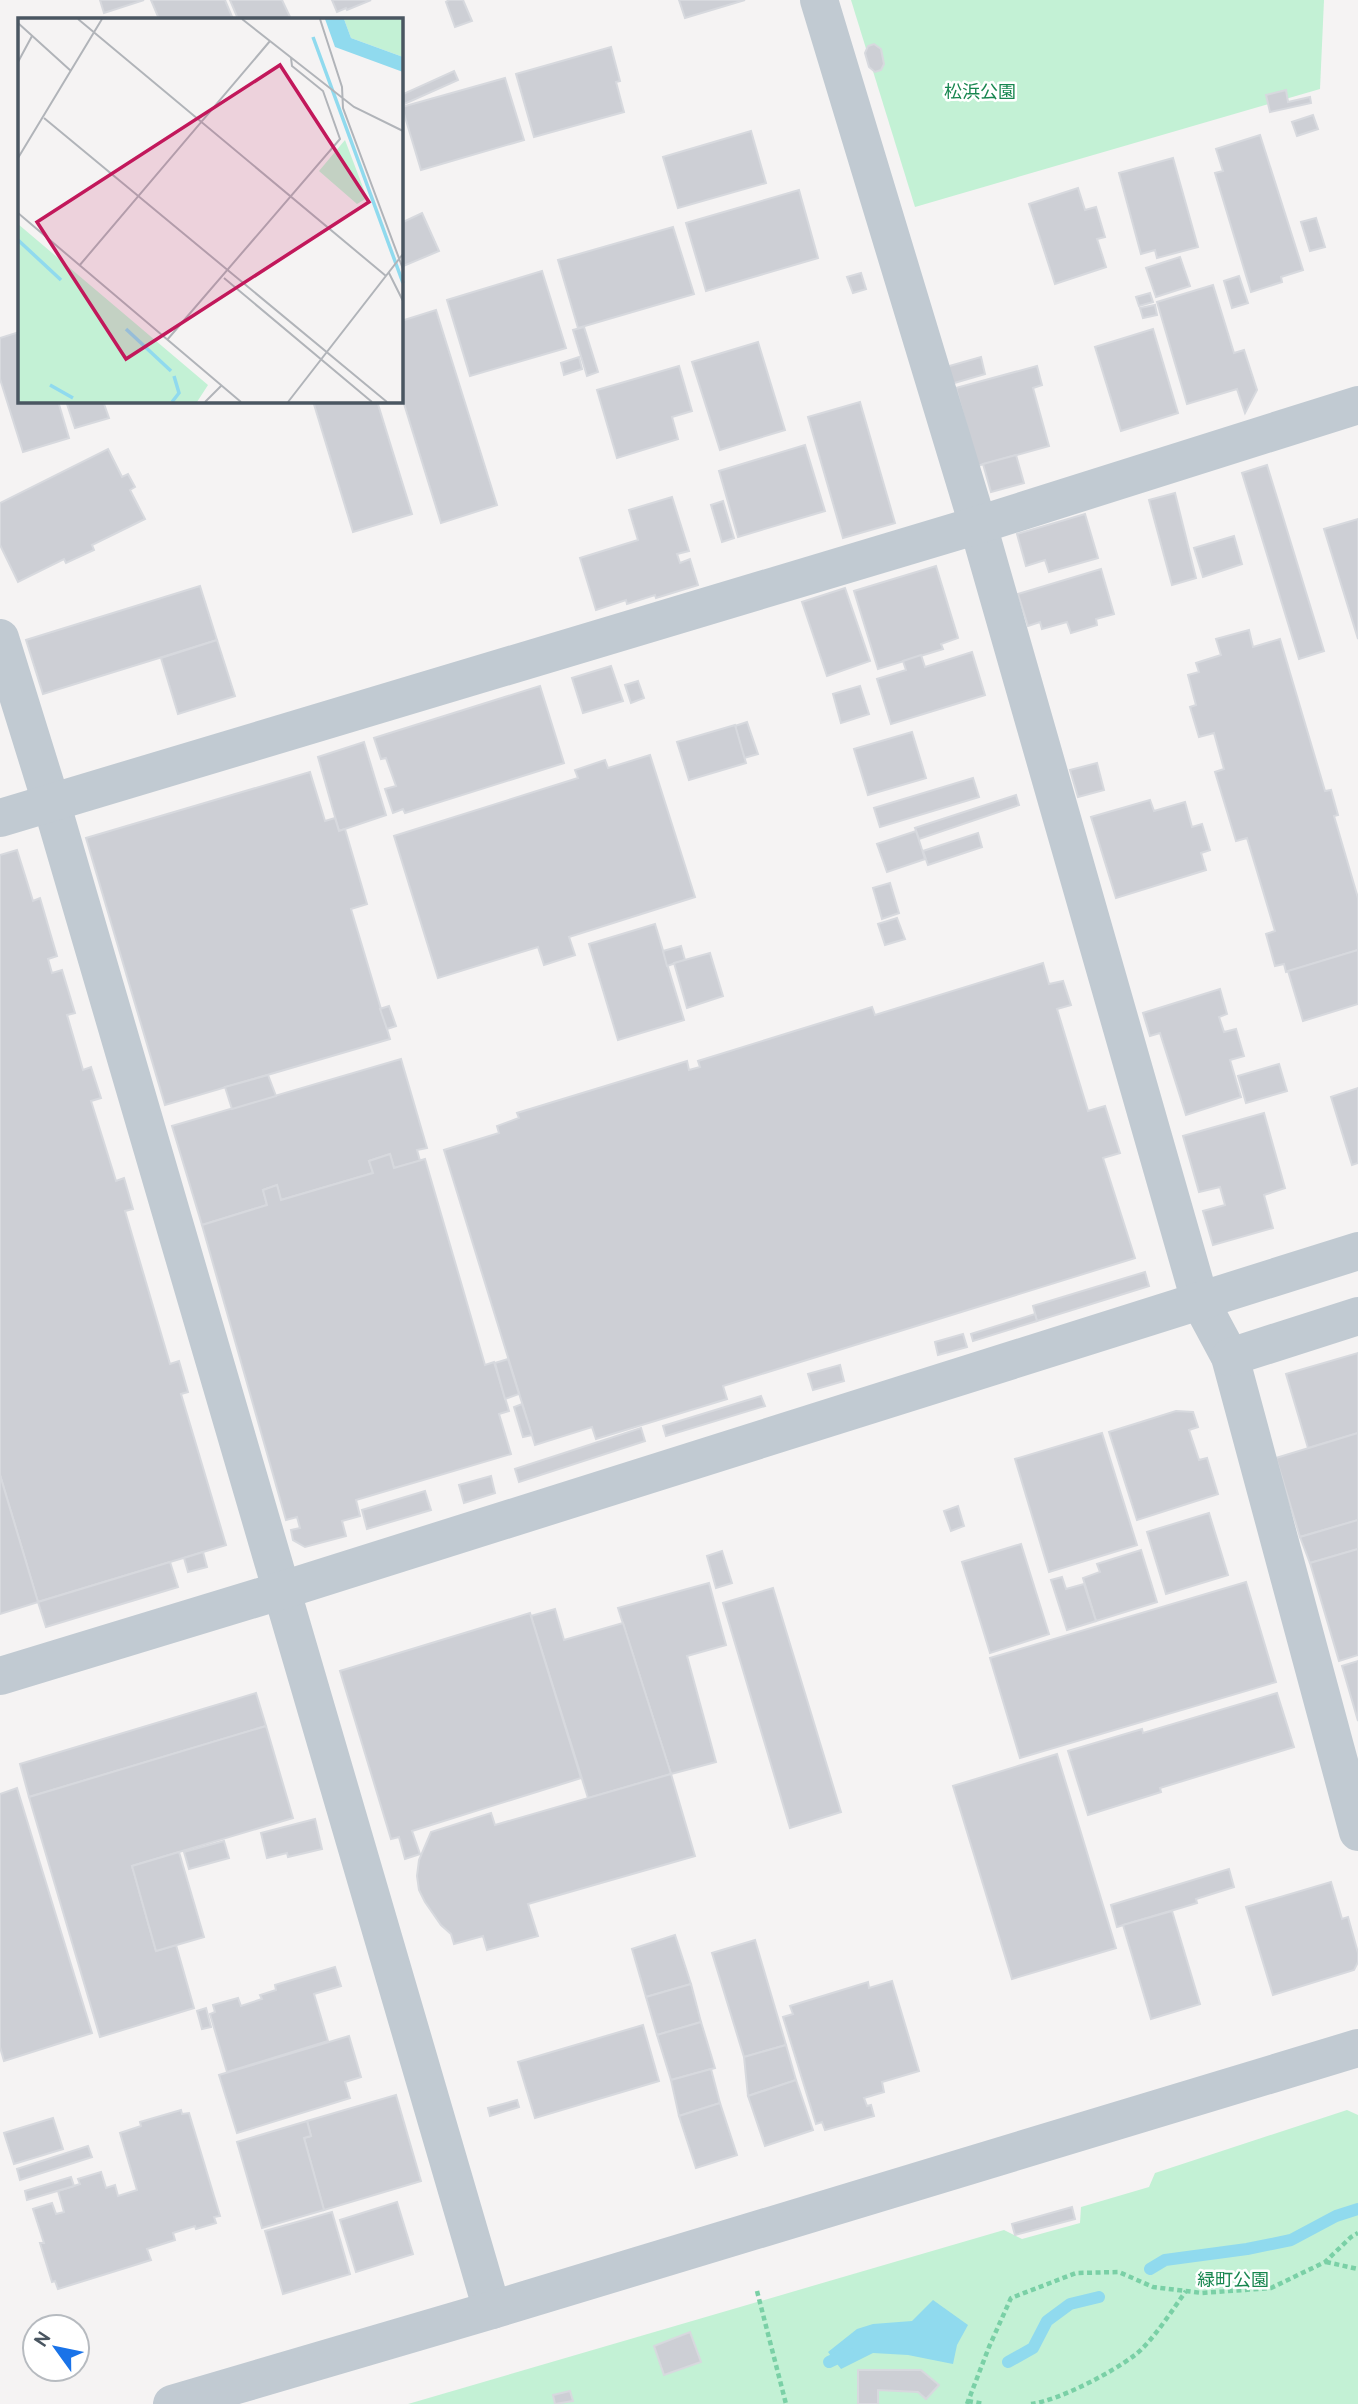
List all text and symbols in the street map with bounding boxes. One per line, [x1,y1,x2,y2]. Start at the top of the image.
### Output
inset map [18,18,402,402]
park label: 松浜公園 [944,82,1016,105]
park label: 緑町公園 [1197,2270,1269,2293]
north arrow [21,2313,91,2383]
text: N [30,2328,57,2352]

